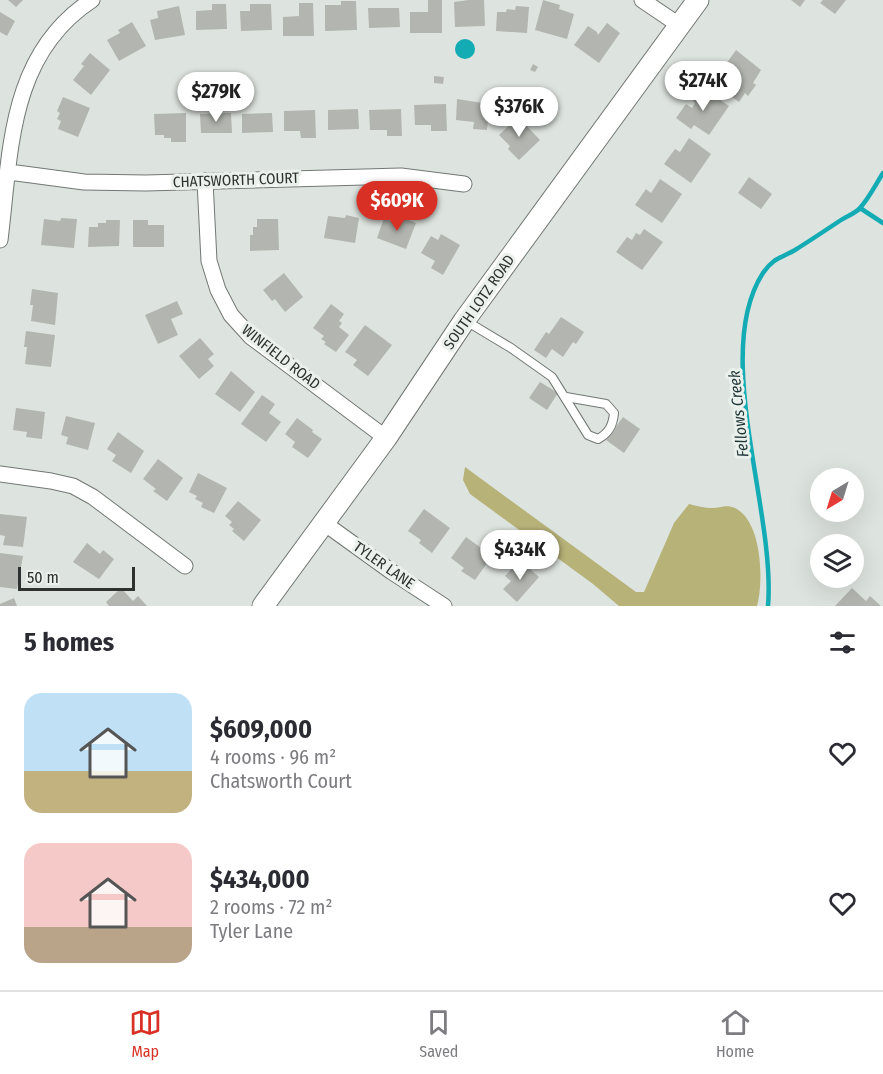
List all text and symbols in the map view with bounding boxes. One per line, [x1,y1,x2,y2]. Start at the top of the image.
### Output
pin: $274K [661,61,745,112]
text: $274K [679,68,727,92]
pin: $279K [174,72,258,123]
text: $279K [191,79,241,103]
pin: $376K [477,87,561,138]
text: $376K [494,94,544,118]
street label: CHATSWORTH COURT [173,169,299,191]
pin: $609K [355,181,439,232]
text: $609K [370,188,424,212]
street label: SOUTH LOTZ ROAD [440,251,518,353]
street label: WINFIELD ROAD [238,321,324,393]
water label: Fellows Creek [724,369,753,458]
north arrow [810,468,864,522]
map controls [810,468,864,588]
pin: $434K [478,530,562,581]
button: layers [810,534,864,588]
street label: TYLER LANE [350,537,418,593]
text: $434K [494,537,546,561]
scale bar [18,564,135,592]
text: 50 m [27,568,59,587]
icon: filters [826,626,859,659]
text: 5 homes [24,627,114,658]
text: $609,000 [210,714,312,745]
icon: home [72,717,144,789]
icon: heart [826,737,859,770]
text: 4 rooms · 96 m² [210,745,336,769]
text: Chatsworth Court [210,769,352,793]
text: $434,000 [210,864,310,895]
icon: home [72,867,144,939]
icon: heart [826,887,859,920]
text: 2 rooms · 72 m² [210,895,332,919]
text: Tyler Lane [210,919,293,943]
tab: Map [129,1006,162,1061]
tab: Saved [419,1006,458,1061]
tab: Home [716,1006,754,1061]

